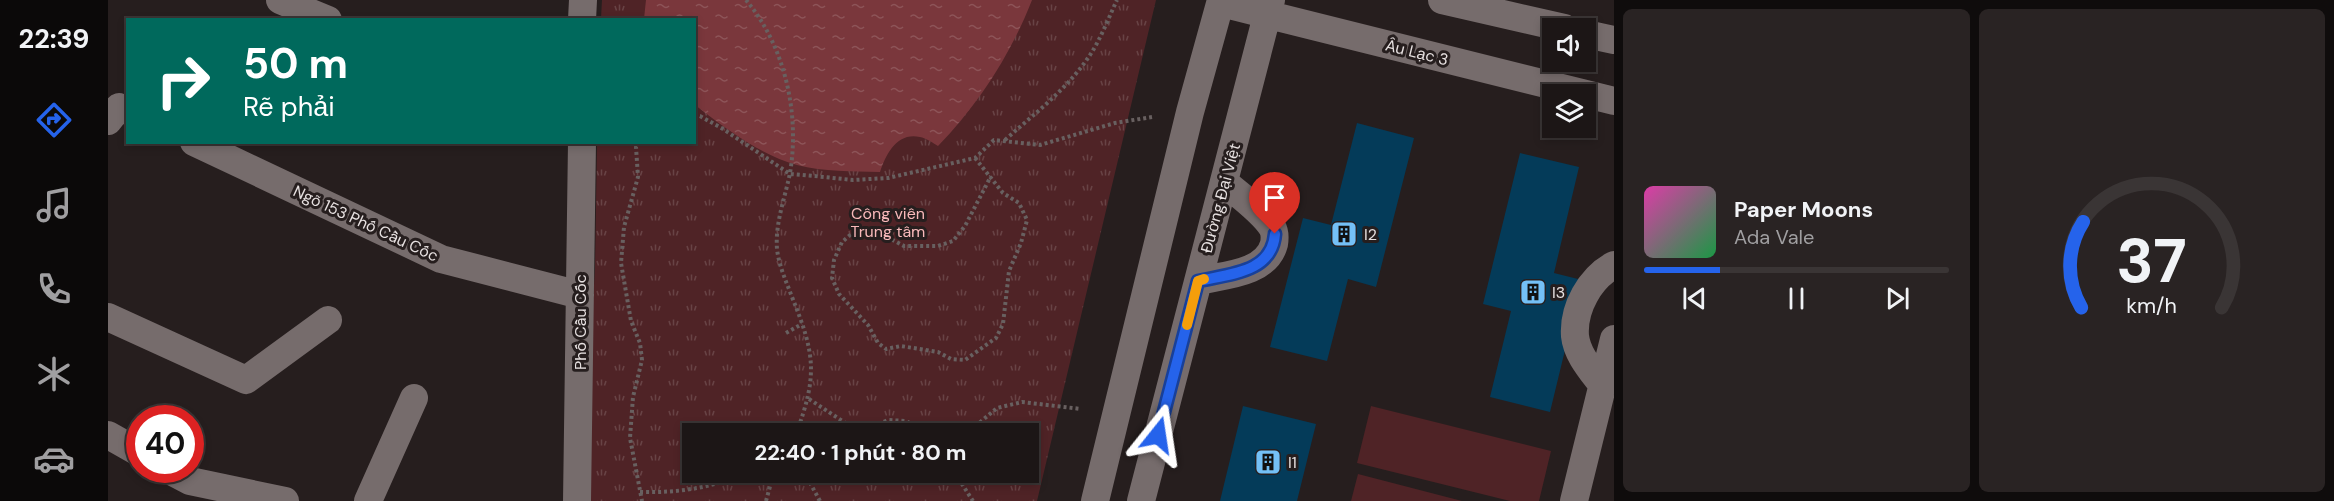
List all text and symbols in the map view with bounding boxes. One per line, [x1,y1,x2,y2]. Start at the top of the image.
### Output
map controls [1542,18,1596,138]
button: sound [1542,18,1596,72]
text: 22:39 [19,21,89,56]
street label: Âu Lạc 3 [1383,35,1451,70]
text: 50 m [243,36,348,91]
icon: right [144,42,222,120]
button: layers [1542,84,1596,138]
text: Rẽ phải [243,89,335,124]
icon: directions [33,99,75,141]
street label: Đường Đại Việt [1196,141,1245,255]
pin [1249,172,1300,234]
street label: Ngõ 153 Phố Cầu Cốc [290,181,442,266]
icon: arrive [1258,181,1291,214]
icon: music [33,184,75,226]
text: Paper Moons [1734,195,1873,224]
park label: Công viên Trung tâm [851,203,925,242]
building icon: I2 [1329,219,1359,249]
text: 37 [2116,220,2187,301]
place label: I2 [1364,224,1377,245]
text: Ada Vale [1734,224,1814,250]
icon: phone [33,268,75,310]
street label: Phố Cầu Cốc [570,274,591,370]
building icon: I3 [1518,277,1548,307]
place label: I3 [1552,282,1565,303]
icon: previous [1678,282,1711,315]
icon: pause [1780,282,1813,315]
icon: next [1881,282,1914,315]
text: km/h [2126,292,2177,320]
icon: climate [33,353,75,395]
position arrow [1126,403,1190,467]
speed limit sign: 40 [126,405,204,483]
icon: car [33,438,75,480]
text: 22:40 · 1 phút · 80 m [754,438,967,467]
building icon: I1 [1253,447,1283,477]
place label: I1 [1288,452,1297,473]

